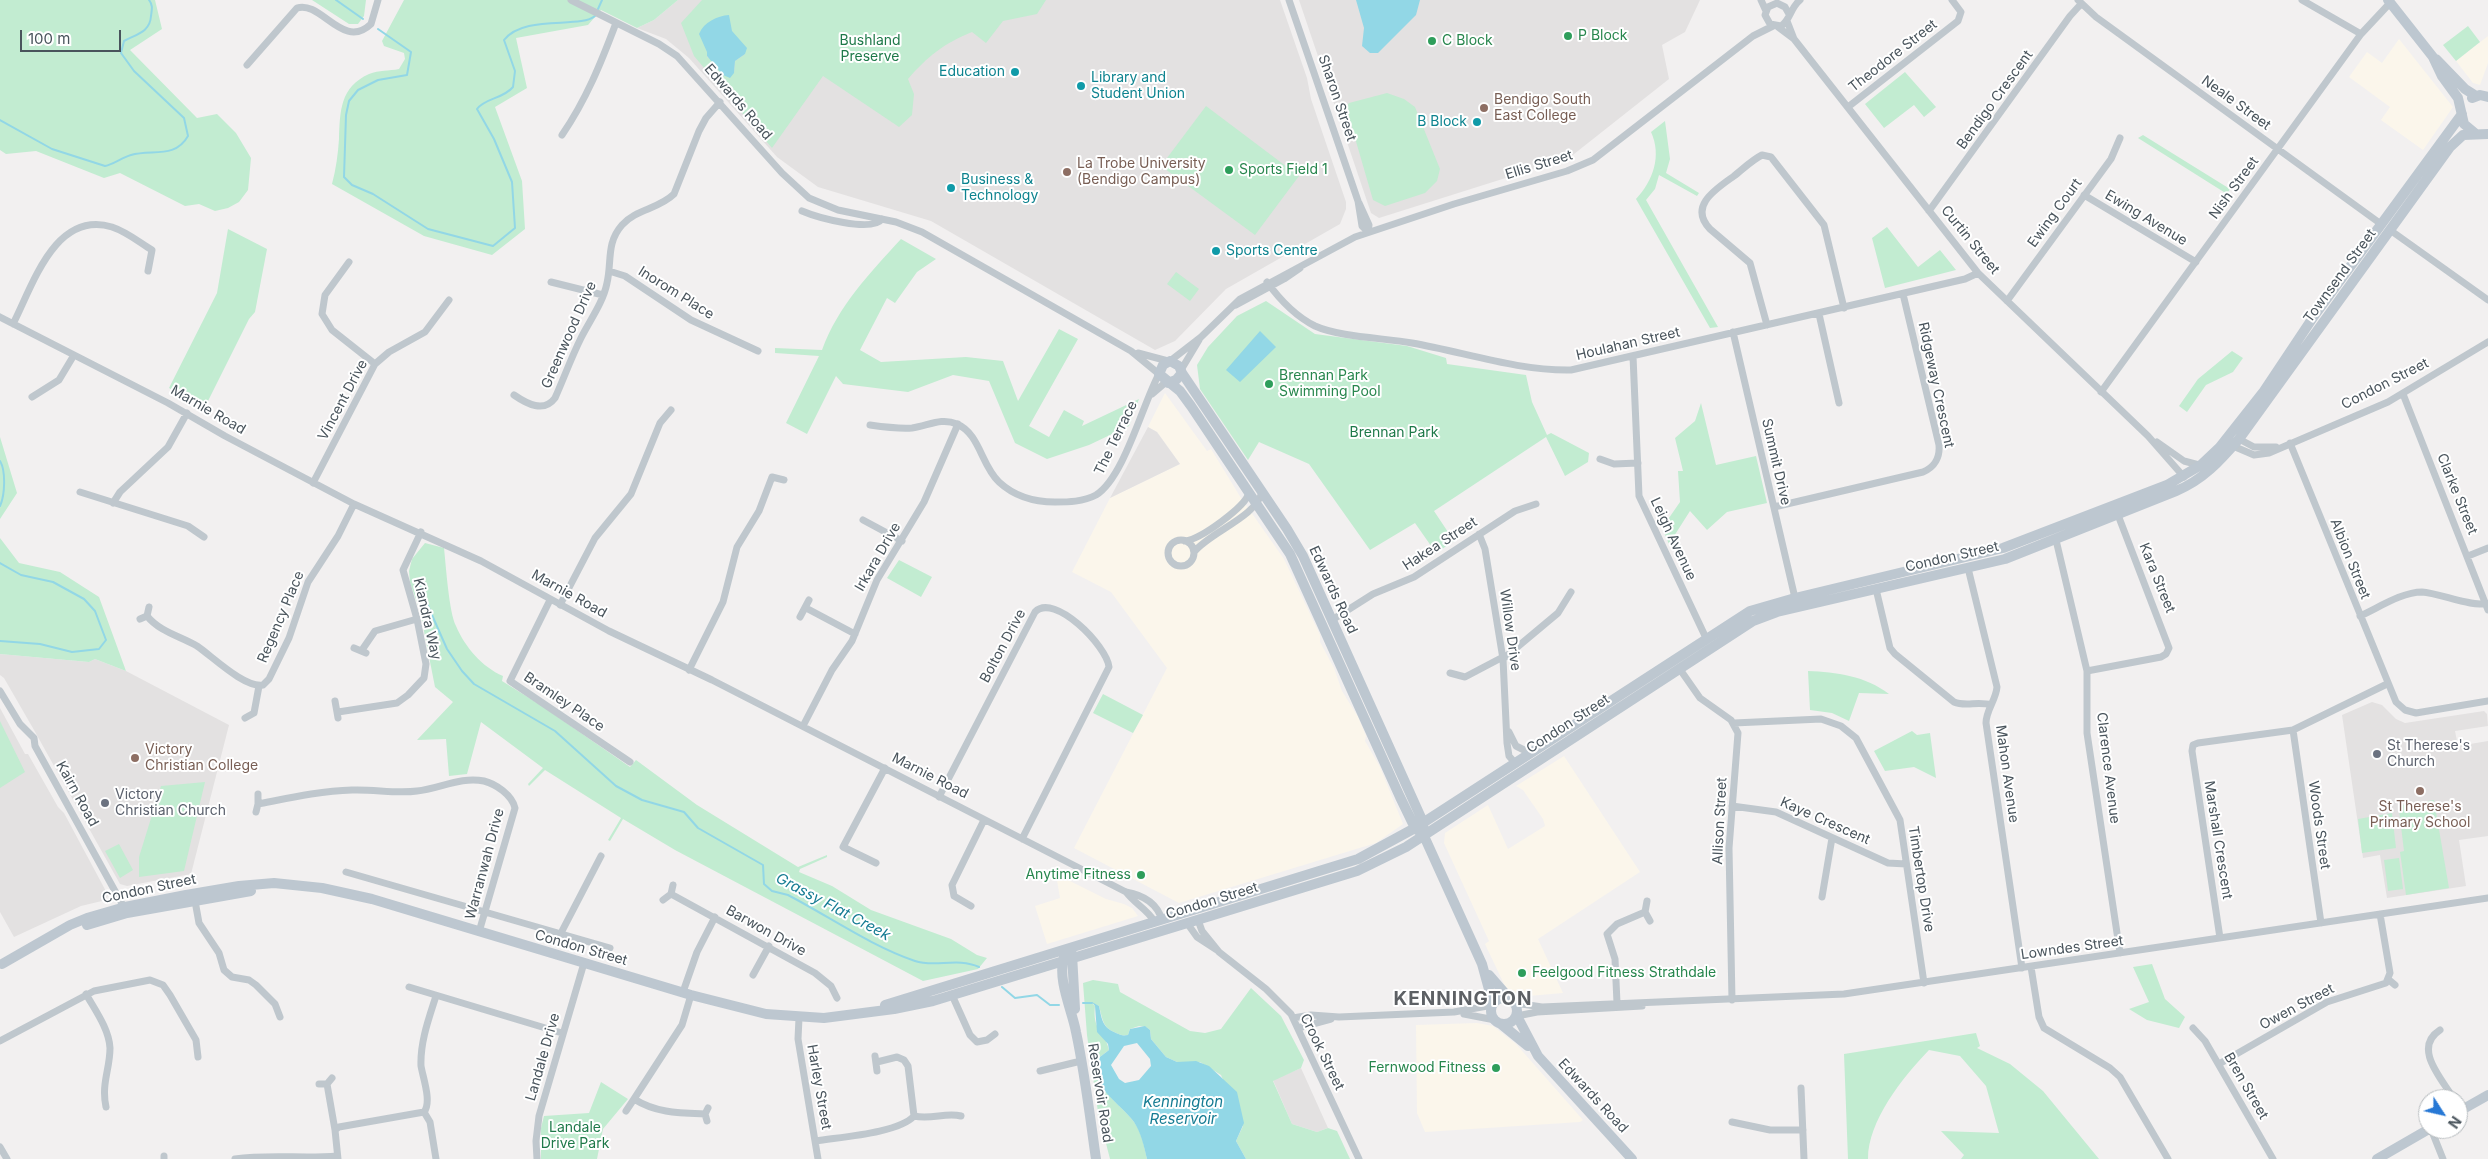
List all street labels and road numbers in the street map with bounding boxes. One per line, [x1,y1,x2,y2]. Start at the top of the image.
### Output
street label: Theodore Street [1845,16,1941,96]
street label: Bendigo Crescent [1953,47,2037,153]
street label: Sharon Street [1314,53,1360,143]
street label: Edwards Road [700,61,776,143]
street label: Neale Street [2198,72,2274,134]
street label: Ellis Street [1503,147,1575,183]
street label: Nish Street [2206,154,2262,222]
street label: Ewing Court [2024,175,2086,251]
street label: Ewing Avenue [2102,187,2190,249]
street label: Curtin Street [1937,202,2003,278]
street label: Townsend Street [2300,226,2380,326]
street label: Inorom Place [635,263,717,323]
street label: Greenwood Drive [538,279,600,391]
street label: Ridgeway Crescent [1914,321,1958,449]
street label: Houlahan Street [1574,324,1682,364]
street label: Condon Street [2339,355,2431,413]
street label: Vincent Drive [315,357,371,443]
street label: Marnie Road [168,382,248,438]
street label: The Terrace [1091,398,1141,478]
street label: Summit Drive [1758,417,1794,507]
street label: Clarke Street [2433,451,2481,537]
street label: Leigh Avenue [1646,495,1700,583]
street label: Hakea Street [1400,514,1480,574]
street label: Albion Street [2326,516,2374,602]
street label: Irkara Drive [852,520,904,594]
street label: Condon Street [1904,538,2000,576]
street label: Kara Street [2135,541,2179,615]
street label: Edwards Road [1305,543,1361,637]
street label: Marnie Road [528,566,610,622]
street label: Regency Place [254,569,308,665]
street label: Kiandra Way [409,576,445,662]
street label: Willow Drive [1496,588,1524,672]
street label: Bolton Drive [977,606,1029,686]
street label: Bramley Place [520,669,608,735]
street label: Condon Street [1523,691,1613,757]
street label: Clarence Avenue [2093,711,2123,825]
street label: Mahon Avenue [1992,724,2022,824]
street label: Marnie Road [889,750,971,802]
street label: Kairn Road [52,758,102,830]
street label: Allison Street [1709,777,1731,865]
street label: Marshall Crescent [2200,779,2236,901]
street label: Woods Street [2304,780,2334,870]
street label: Kaye Crescent [1777,794,1873,848]
street label: Warranwah Drive [462,807,508,921]
street label: Timbertop Drive [1904,825,1938,933]
street label: Condon Street [101,871,197,907]
street label: Condon Street [1164,879,1260,923]
street label: Barwon Drive [723,902,809,960]
street label: Condon Street [533,927,629,969]
street label: Lowndes Street [2020,932,2124,964]
street label: Owen Street [2257,980,2337,1034]
street label: Landale Drive [522,1011,564,1103]
street label: Crook Street [1296,1011,1348,1093]
street label: Reservoir Road [1084,1042,1116,1144]
street label: Harley Street [803,1043,835,1131]
street label: Bren Street [2220,1050,2272,1122]
street label: Edwards Road [1554,1056,1632,1136]

